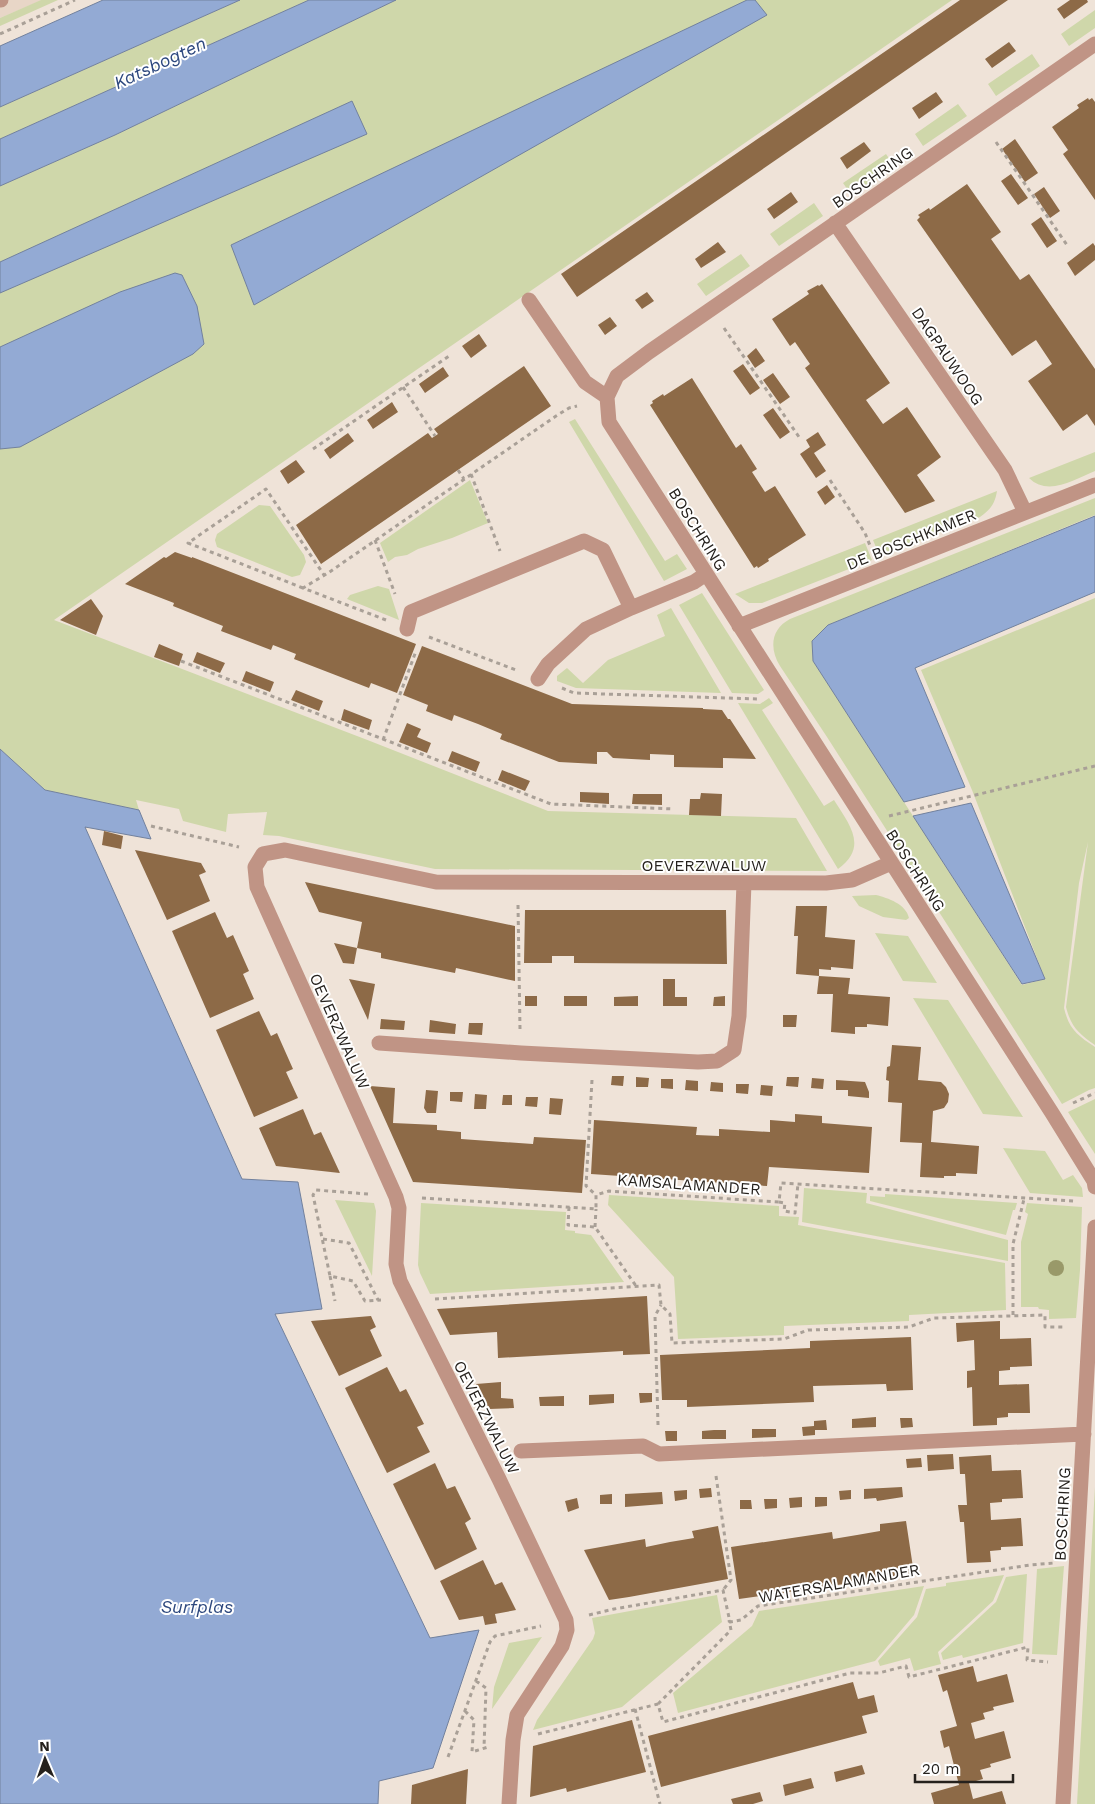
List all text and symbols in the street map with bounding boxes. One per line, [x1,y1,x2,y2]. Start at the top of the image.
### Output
water label: Katsbogten [110,32,209,93]
street label: BOSCHRING [828,143,916,212]
street label: DAGPAUWOOG [908,304,987,409]
street label: BOSCHRING [665,484,731,574]
street label: DE BOSCHKAMER [844,505,979,574]
street label: BOSCHRING [882,826,949,915]
street label: OEVERZWALUW [642,856,766,875]
street label: OEVERZWALUW [305,970,374,1092]
street label: KAMSALAMANDER [617,1170,761,1199]
street label: OEVERZWALUW [450,1357,523,1477]
street label: BOSCHRING [1051,1467,1074,1562]
street label: WATERSALAMANDER [757,1560,921,1607]
water label: Surfplas [161,1596,233,1617]
north arrow [20,1734,70,1784]
text: N [39,1738,50,1754]
scale bar [915,1752,1012,1784]
text: 20 m [922,1760,960,1778]

